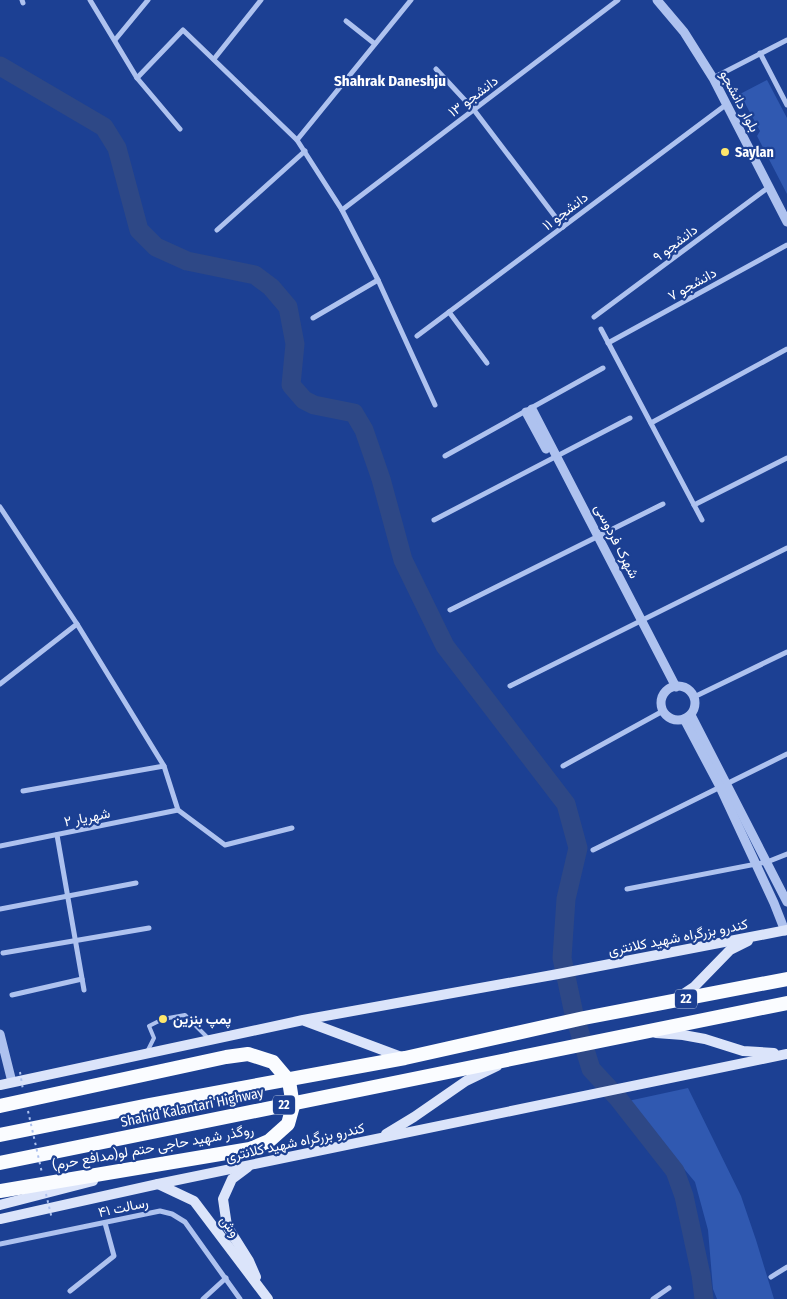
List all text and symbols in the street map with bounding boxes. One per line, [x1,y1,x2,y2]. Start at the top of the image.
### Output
street label: بلوار دانشجو [716,67,763,135]
district label: Shahrak Daneshju [334,72,446,90]
street label: دانشجو ۱۳ [445,72,502,121]
place label: Saylan [735,144,774,161]
marker: Saylan [719,146,731,158]
street label: دانشجو ۱۱ [539,189,592,234]
street label: دانشجو ۹ [650,221,701,266]
street label: دانشجو ۷ [665,264,720,305]
street label: شهرک فردوسی [590,501,643,581]
street label: ۲ شهریار [62,805,112,830]
street label: کندرو بزرگراه شهید کلانتری [607,916,749,959]
road number: 22 [675,990,697,1009]
place label: پمپ بنزین [173,1011,231,1029]
marker: پمپ بنزین [157,1013,169,1025]
street label: Shahid Kalantari Highway [119,1084,266,1131]
road number: 22 [273,1096,295,1114]
street label: کندرو بزرگراه شهید کلانتری [224,1119,366,1166]
street label: روگذر شهید حاجی حتم لو(مدافع حرم) [51,1121,256,1176]
street label: ۴۱ رسالت [97,1194,150,1221]
street label: وش [216,1212,243,1241]

